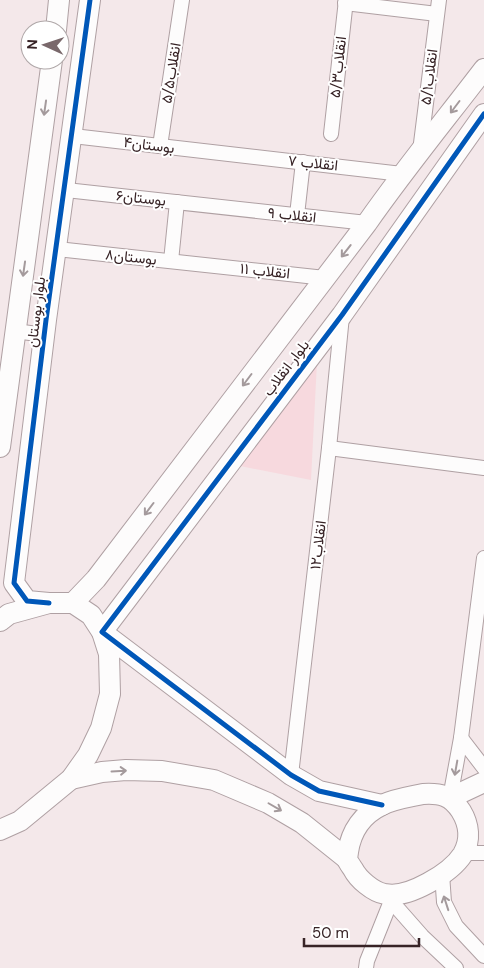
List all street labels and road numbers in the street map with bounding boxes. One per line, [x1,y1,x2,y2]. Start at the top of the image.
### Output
street label: انقلاب۵/۳ [325,35,351,99]
street label: انقلاب۵/۵ [156,41,186,105]
street label: انقلاب۵/۱ [416,48,442,106]
street label: بوستان۴ [122,132,176,158]
street label: انقلاب ۷ [287,150,339,176]
street label: بوستان۶ [115,185,167,211]
street label: انقلاب ۹ [267,203,317,227]
street label: بوستان۸ [104,244,158,270]
street label: انقلاب ۱۱ [239,258,291,284]
street label: بلوار بوستان [22,275,50,349]
street label: بلوار انقلاب [258,336,314,400]
street label: انقلاب۱۲ [305,519,331,571]

